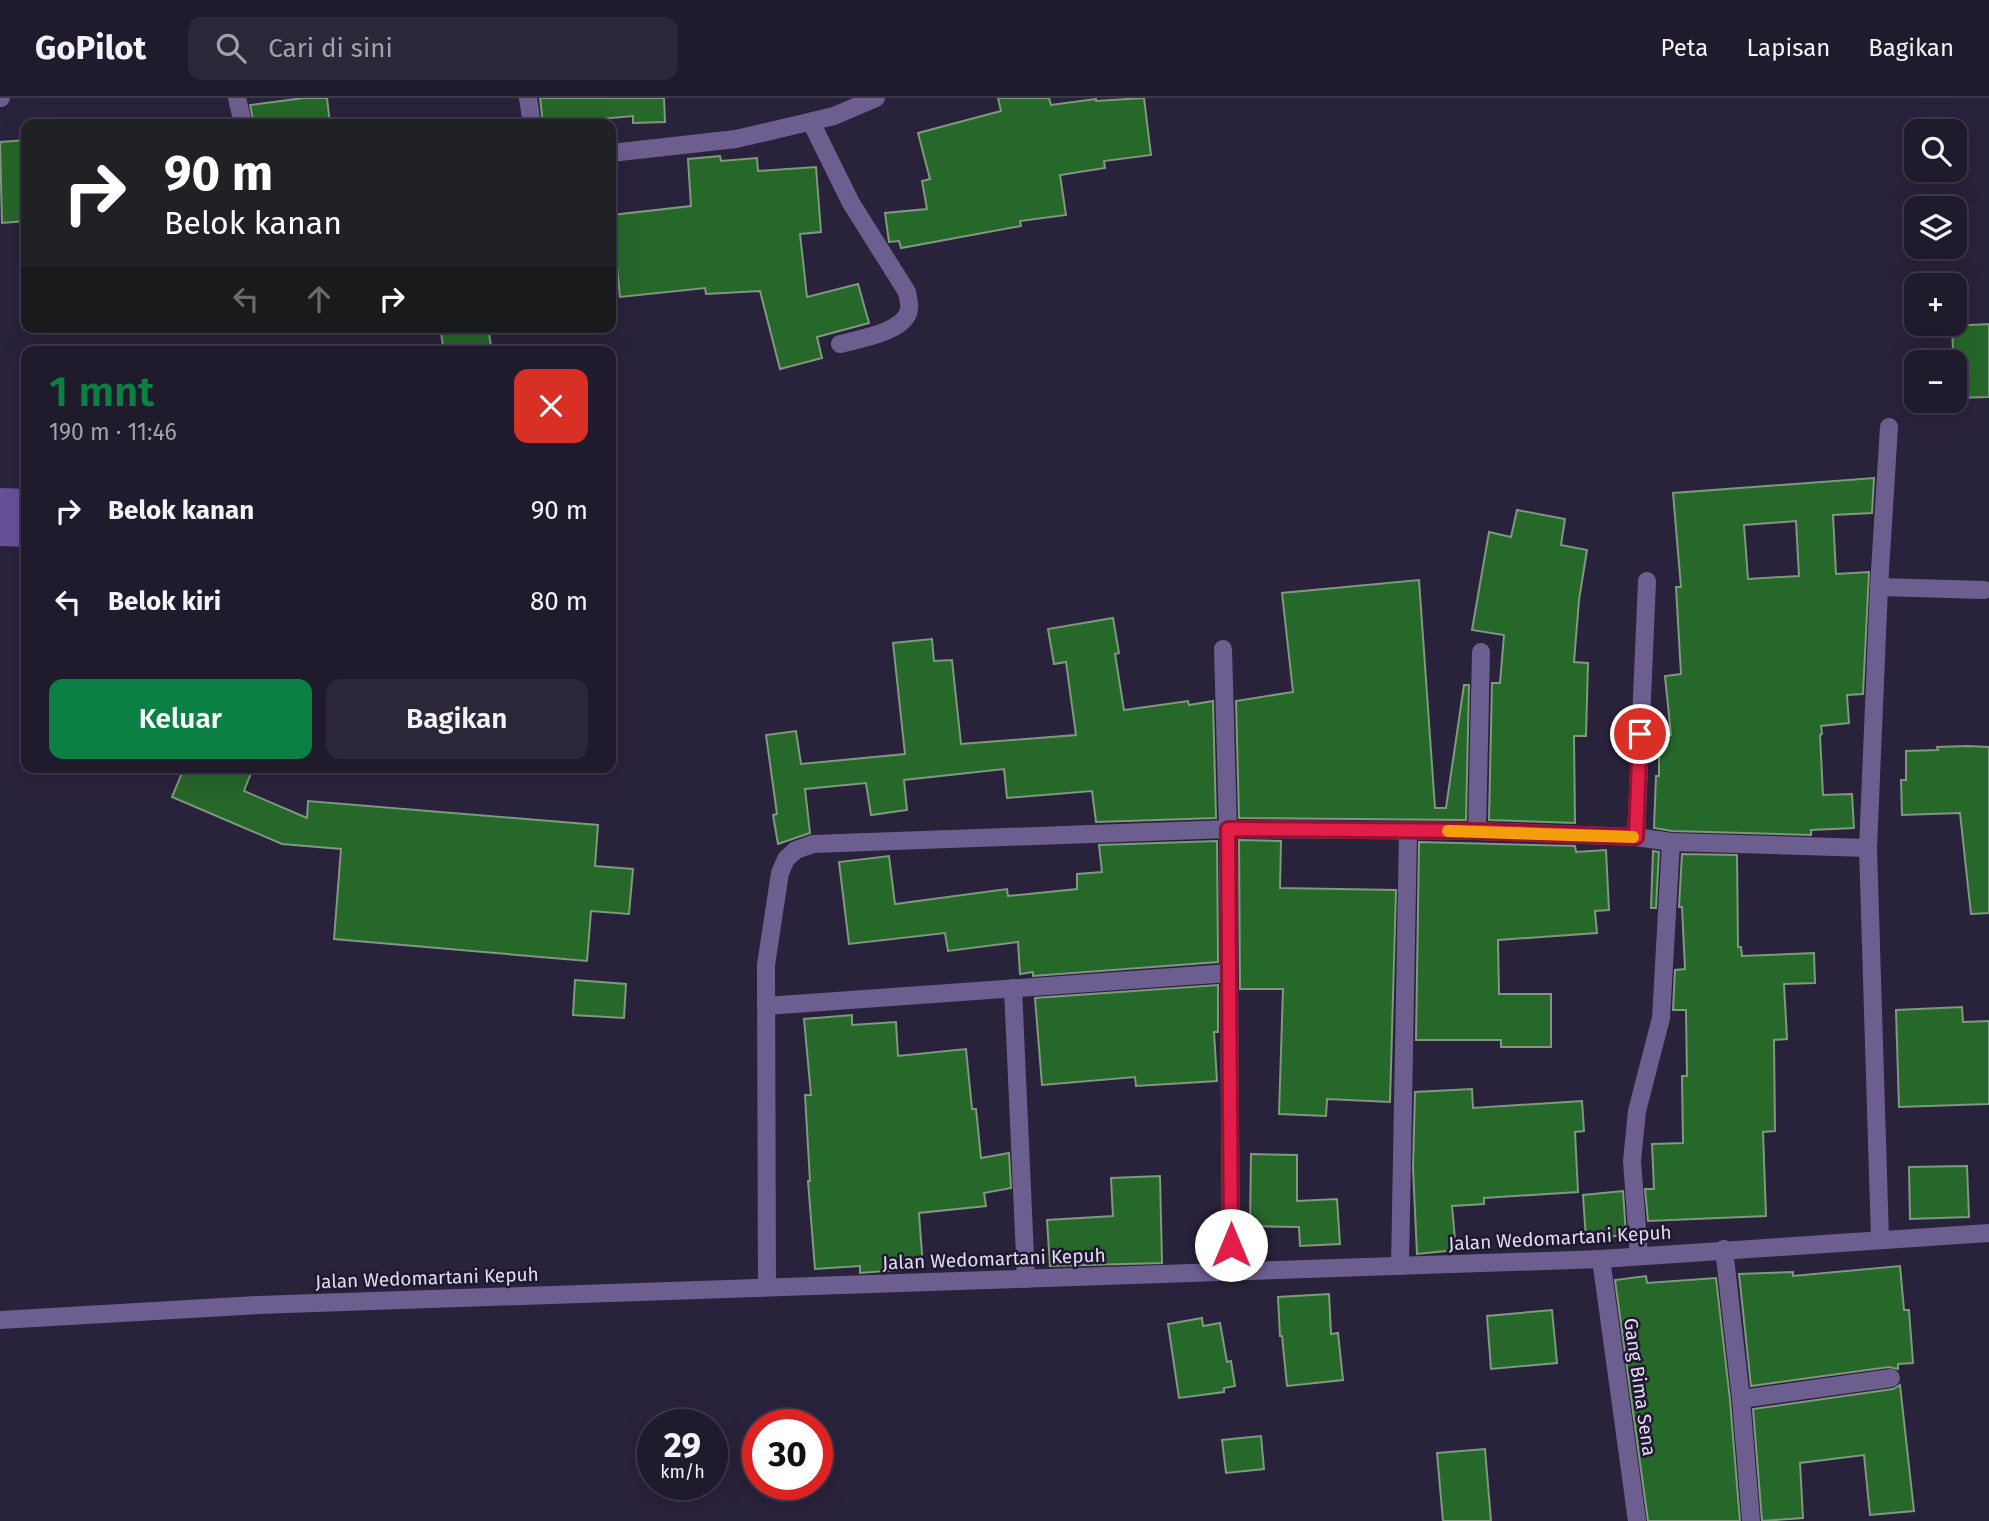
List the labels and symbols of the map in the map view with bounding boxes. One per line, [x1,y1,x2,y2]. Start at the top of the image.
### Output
pin [1610,704,1670,764]
position arrow [1194,1208,1268,1282]
street label: Jalan Wedomartani Kepuh [1448,1221,1672,1255]
street label: Jalan Wedomartani Kepuh [882,1244,1106,1274]
street label: Jalan Wedomartani Kepuh [315,1263,539,1293]
street label: Gang Bima Sena [1619,1317,1661,1457]
speed limit sign: 30 [742,1409,833,1500]

